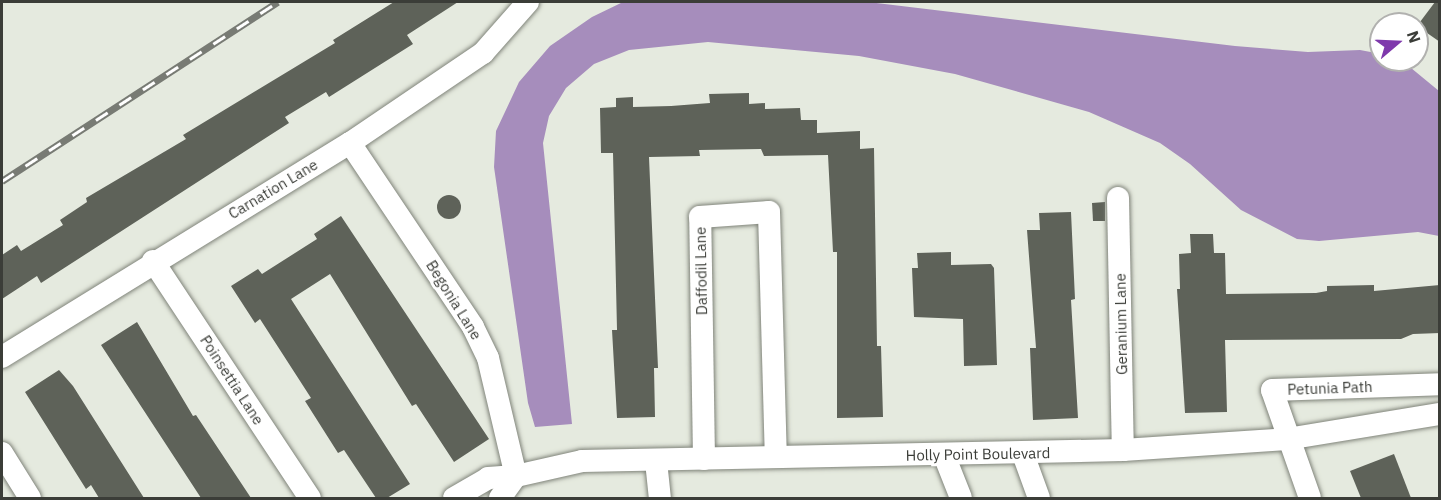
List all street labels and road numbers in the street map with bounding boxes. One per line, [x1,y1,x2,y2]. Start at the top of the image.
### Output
street label: Carnation Lane [225,155,321,223]
street label: Daffodil Lane [691,227,711,315]
street label: Begonia Lane [422,257,486,343]
street label: Geranium Lane [1111,273,1131,375]
street label: Poinsettia Lane [196,332,268,428]
street label: Petunia Path [1287,378,1373,398]
street label: Holly Point Boulevard [906,444,1050,464]

